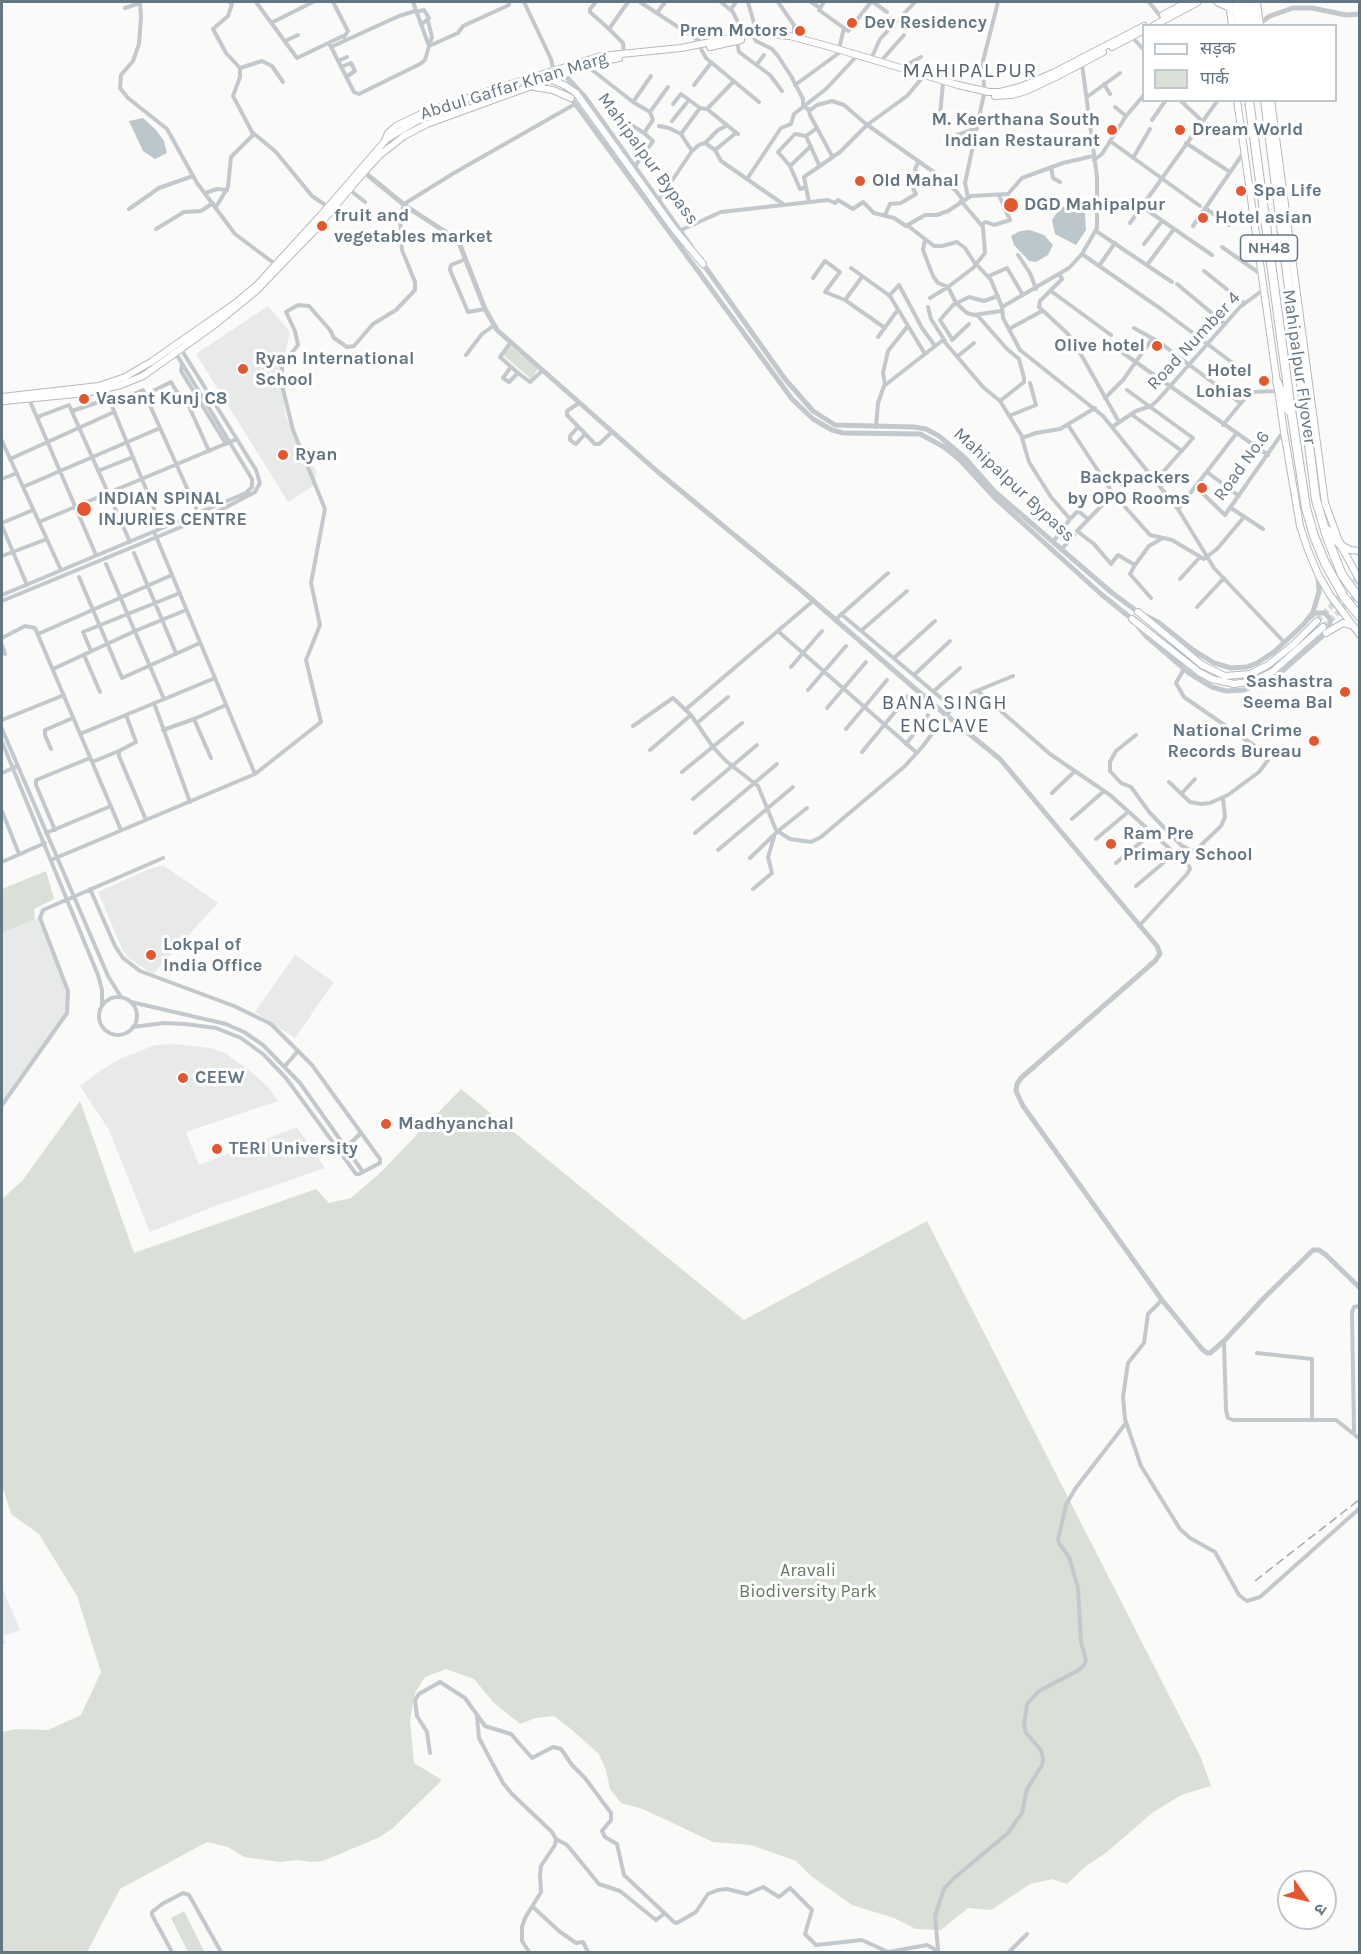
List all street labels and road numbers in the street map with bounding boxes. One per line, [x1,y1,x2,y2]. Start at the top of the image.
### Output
street label: Abdul Gaffar Khan Marg [418,47,610,125]
street label: Mahipalpur Bypass [593,89,703,229]
road number: NH48 [1240,235,1298,261]
street label: Road Number 4 [1143,287,1245,395]
street label: Mahipalpur Flyover [1277,288,1321,446]
street label: Mahipalpur Bypass [949,423,1079,547]
street label: Road No.6 [1209,427,1275,505]

